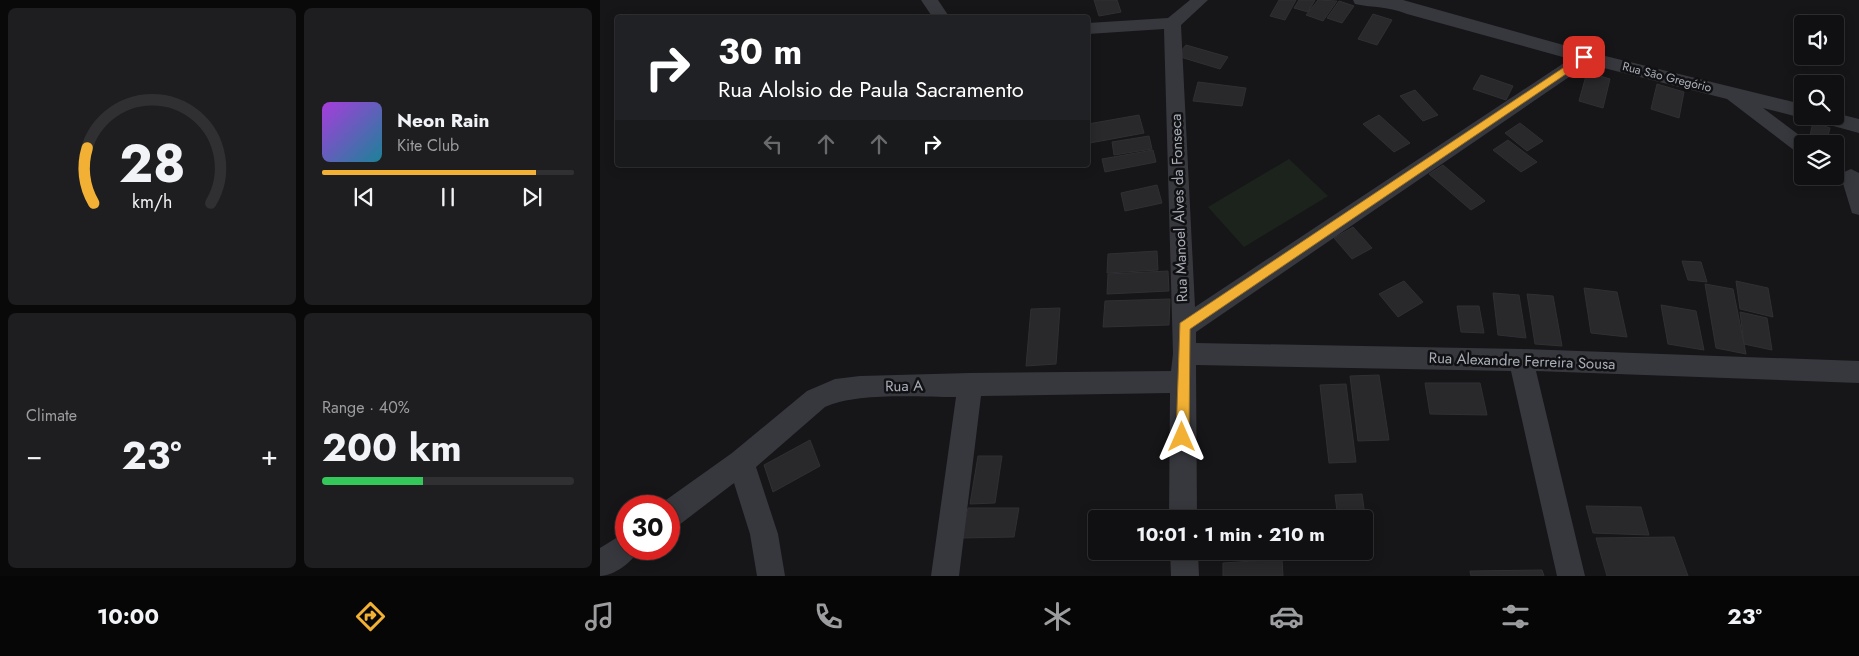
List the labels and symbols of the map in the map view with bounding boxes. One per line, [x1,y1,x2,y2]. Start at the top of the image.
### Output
pin [1563,36,1605,78]
street label: Rua São Gregório [1620,57,1714,97]
street label: Rua Manoel Alves da Fonseca [1165,113,1193,303]
street label: Rua Alexandre Ferreira Sousa [1428,347,1616,375]
street label: Rua A [885,375,923,397]
position arrow [1155,410,1207,462]
speed limit sign: 30 [615,495,680,560]

